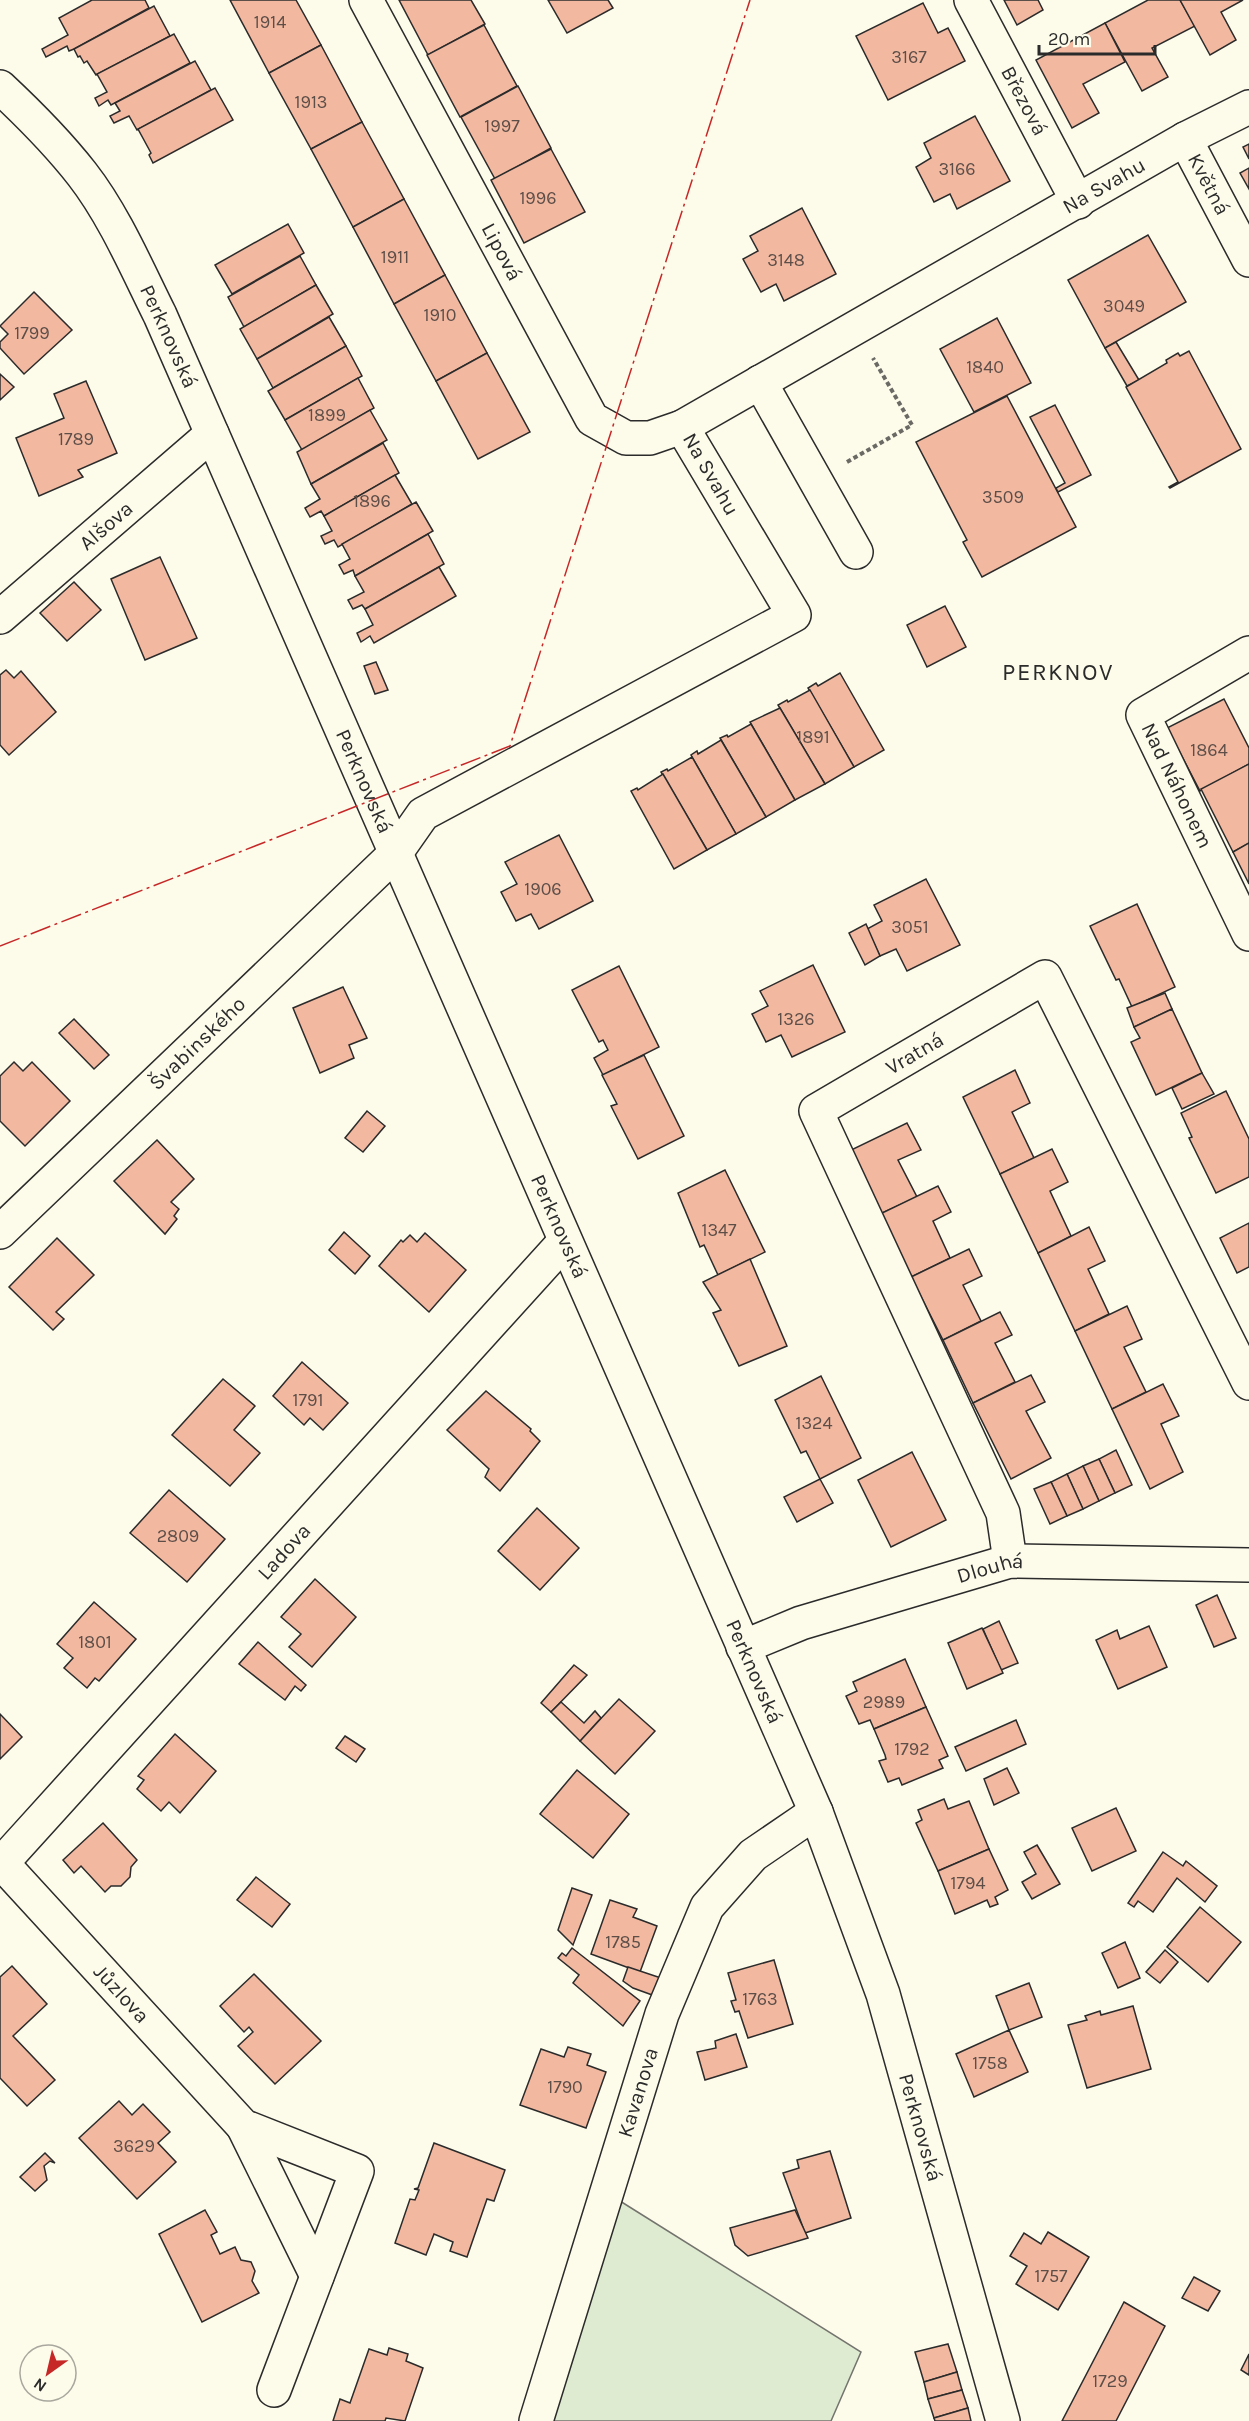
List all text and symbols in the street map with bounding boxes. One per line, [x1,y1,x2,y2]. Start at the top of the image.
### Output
house number: 1914 [254,11,286,33]
scale bar [1039,18,1154,56]
text: 20 m [1048,28,1090,50]
house number: 3167 [891,46,927,68]
street label: Březová [996,62,1053,140]
house number: 1913 [295,91,327,113]
house number: 1997 [484,115,520,137]
street label: Květná [1183,149,1235,219]
street label: Na Svahu [1058,152,1149,219]
house number: 3166 [938,158,976,180]
house number: 1996 [519,187,557,209]
street label: Lipová [476,219,527,285]
house number: 1911 [381,246,409,268]
house number: 3148 [767,249,805,271]
street label: Perknovská [135,281,202,392]
house number: 3049 [1103,295,1145,317]
house number: 1910 [423,304,457,326]
house number: 1799 [14,322,50,344]
house number: 1840 [966,356,1004,378]
house number: 1899 [308,404,346,426]
house number: 1789 [58,428,94,450]
street label: Na Svahu [678,429,744,519]
house number: 3509 [982,486,1024,508]
house number: 1896 [353,490,391,512]
street label: Alšova [74,496,138,555]
district label: PERKNOV [1002,658,1114,686]
street label: Nad Náhonem [1137,719,1218,852]
street label: Perknovská [331,725,398,837]
house number: 1891 [796,726,830,748]
house number: 1864 [1190,739,1228,761]
house number: 1906 [524,878,562,900]
house number: 3051 [891,916,929,938]
street label: Švabinského [144,992,250,1095]
house number: 1326 [777,1008,815,1030]
street label: Vratná [881,1027,948,1080]
street label: Perknovská [526,1171,593,1282]
house number: 1347 [701,1219,737,1241]
house number: 1791 [293,1389,323,1411]
house number: 1324 [795,1412,833,1434]
street label: Ladova [252,1519,315,1585]
house number: 2809 [157,1525,199,1547]
street label: Dlouhá [954,1549,1024,1588]
street label: Perknovská [721,1616,788,1727]
house number: 1801 [78,1631,112,1653]
house number: 2989 [863,1691,905,1713]
house number: 1792 [894,1738,930,1760]
house number: 1794 [951,1872,985,1894]
house number: 1785 [605,1931,641,1953]
street label: Jůzlova [89,1960,154,2028]
house number: 1763 [742,1988,778,2010]
street label: Kavanova [613,2045,663,2140]
house number: 1758 [972,2052,1008,2074]
street label: Perknovská [894,2071,947,2184]
house number: 1790 [547,2076,583,2098]
house number: 3629 [113,2135,155,2157]
house number: 1757 [1034,2265,1068,2287]
north arrow [18,2343,78,2403]
house number: 1729 [1092,2370,1128,2392]
text: N [30,2374,50,2396]

